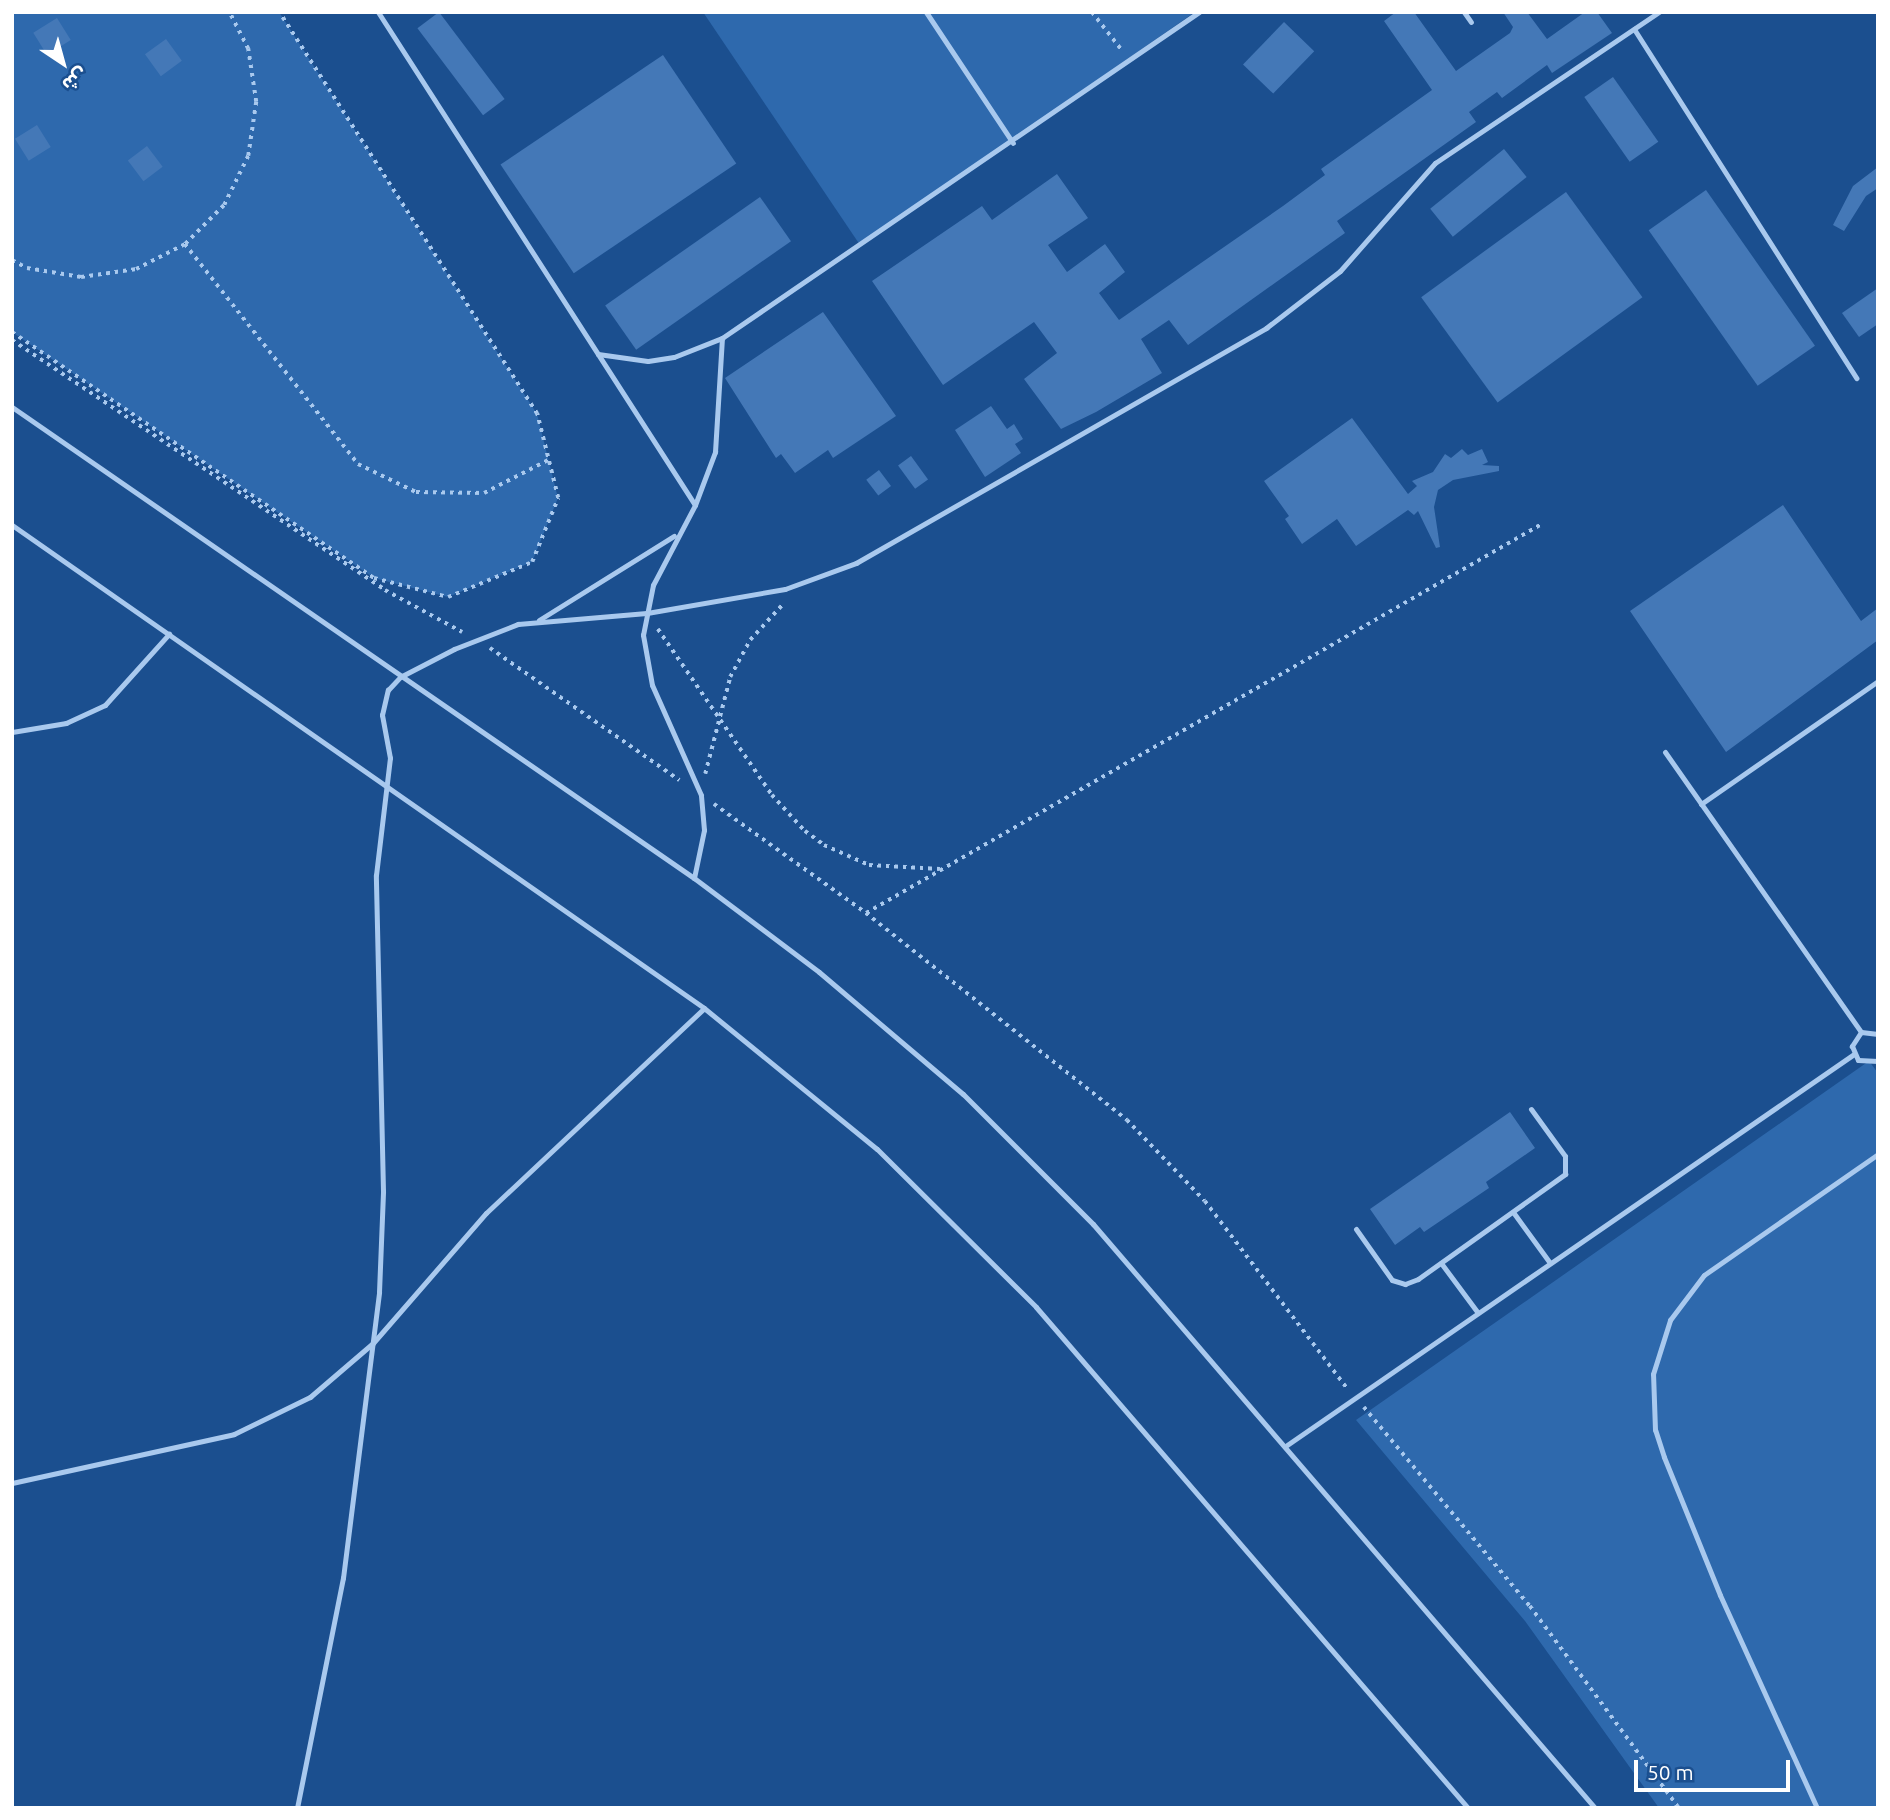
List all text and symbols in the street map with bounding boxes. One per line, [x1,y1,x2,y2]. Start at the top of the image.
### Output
north arrow [28,28,98,98]
text: ش [58,63,92,97]
scale bar [1638,1746,1794,1790]
text: 50 m [1647,1760,1694,1784]

